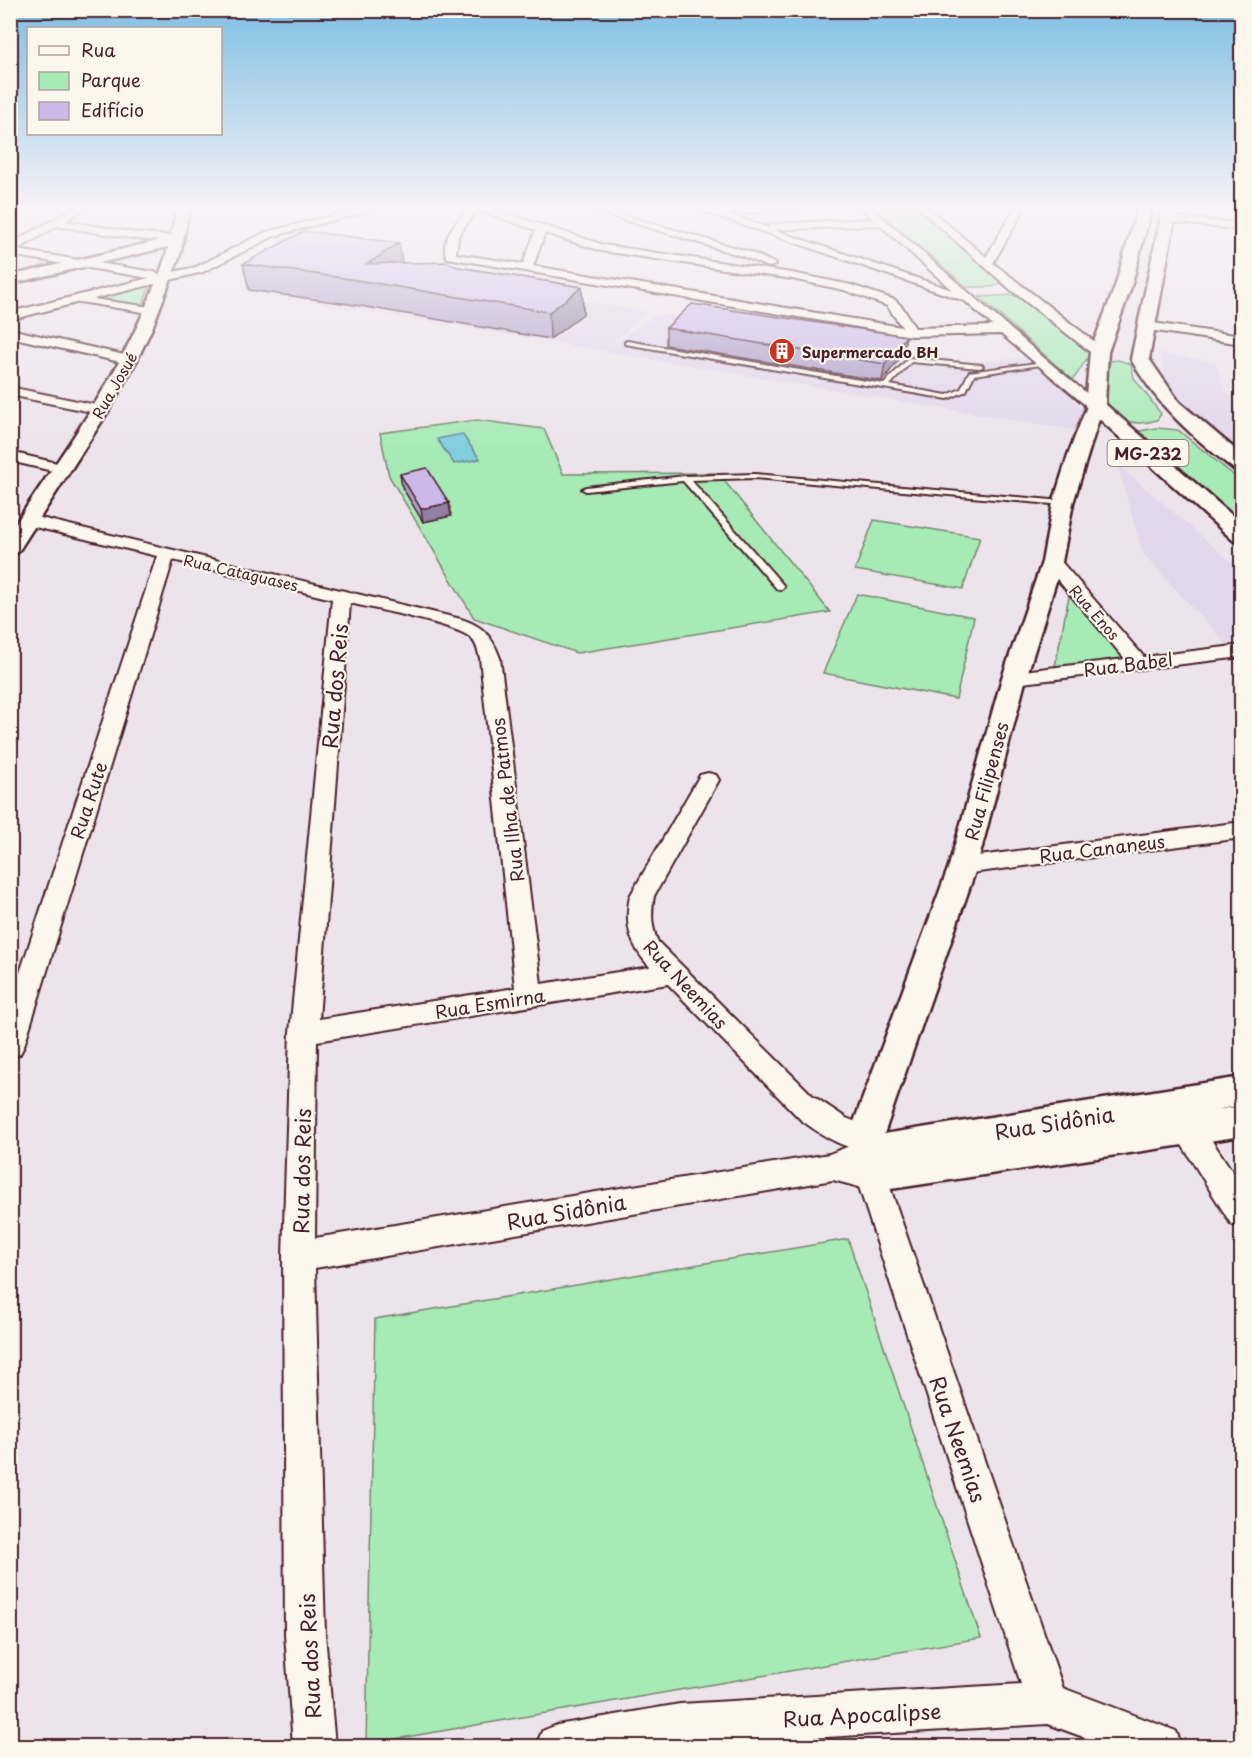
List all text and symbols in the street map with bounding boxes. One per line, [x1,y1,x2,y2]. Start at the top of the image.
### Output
legend [27,27,222,135]
text: Rua [81,36,116,63]
text: Parque [81,66,141,93]
text: Edifício [81,96,144,123]
building icon: Supermercado BH [767,336,797,366]
place label: Supermercado BH [802,340,938,363]
street label: Rua Josué [86,347,142,423]
road number: MG-232 [1108,440,1188,466]
street label: Rua Cataguases [181,548,301,596]
street label: Rua Enos [1064,579,1126,645]
street label: Rua dos Reis [313,622,355,750]
street label: Rua Babel [1082,645,1174,683]
street label: Rua Ilha de Patmos [484,716,530,884]
street label: Rua Filipenses [957,719,1015,843]
street label: Rua Rute [63,758,113,842]
street label: Rua Cananeus [1038,827,1166,869]
street label: Rua Neemias [638,933,734,1035]
street label: Rua Esmirna [433,981,547,1025]
street label: Rua Sidônia [992,1097,1116,1147]
street label: Rua dos Reis [284,1108,318,1234]
street label: Rua Sidônia [504,1185,628,1237]
street label: Rua Neemias [922,1371,996,1507]
street label: Rua dos Reis [290,1592,328,1720]
street label: Rua Apocalipse [782,1694,942,1734]

